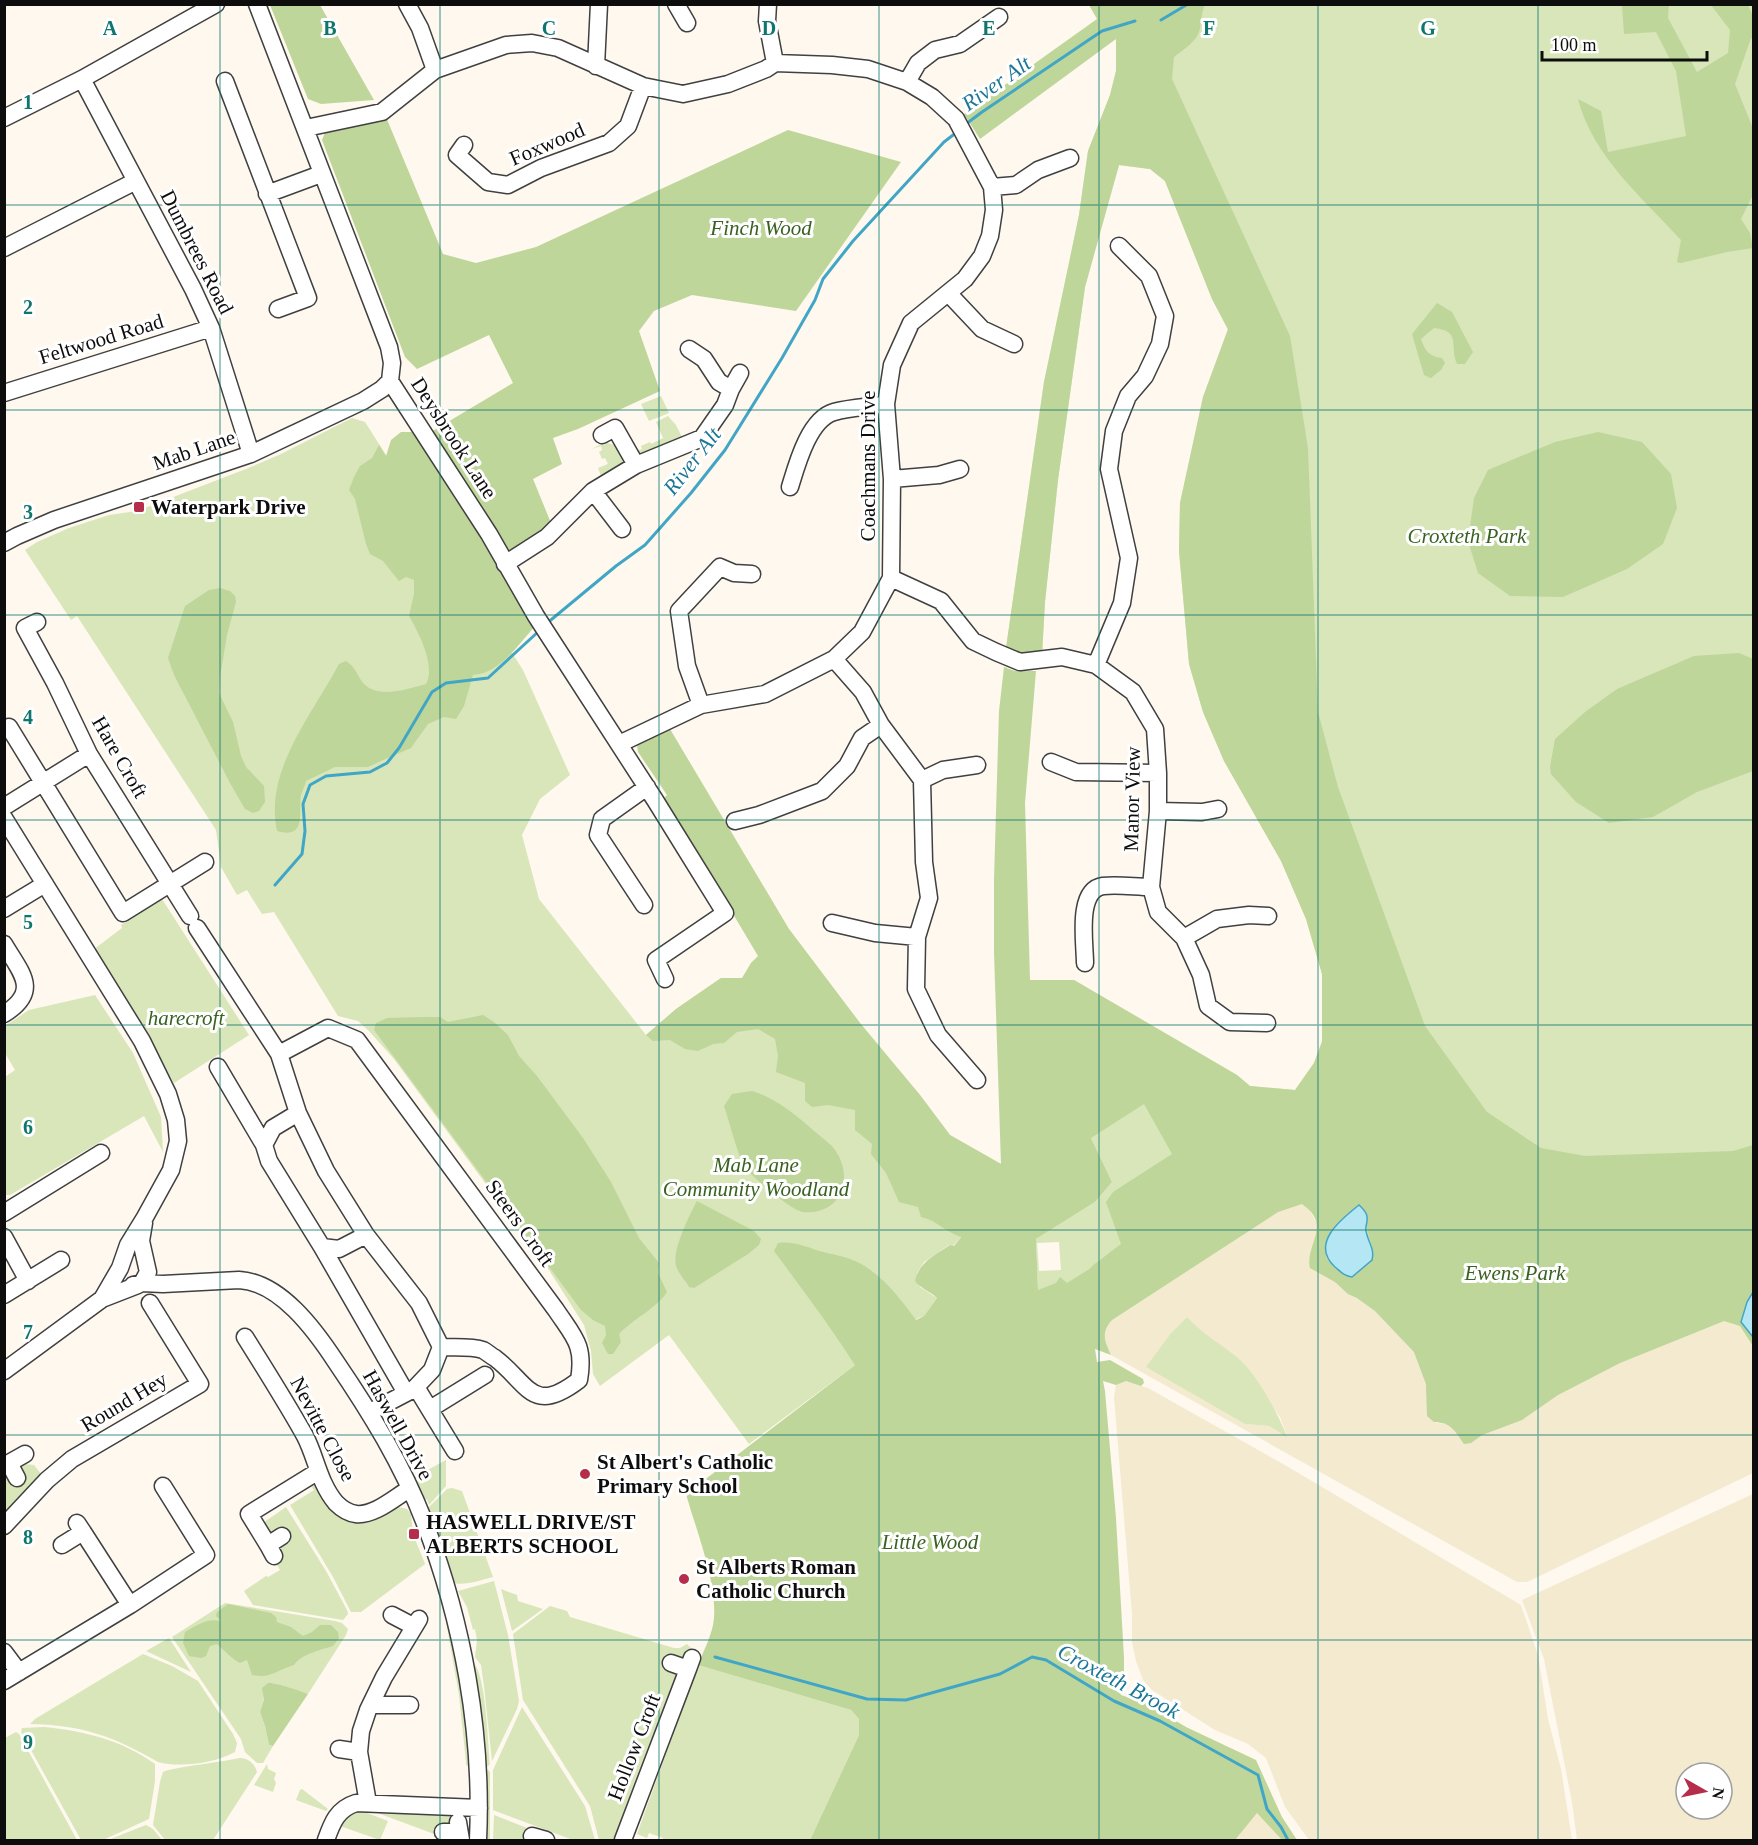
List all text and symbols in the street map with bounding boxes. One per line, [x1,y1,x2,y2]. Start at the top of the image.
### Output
text: A [103,17,118,39]
text: B [323,17,337,39]
text: C [542,17,556,39]
text: D [762,17,776,39]
text: E [982,17,996,39]
text: F [1203,17,1215,39]
text: G [1420,17,1436,39]
scale bar [1542,24,1707,62]
text: 100 m [1551,35,1597,55]
water label: River Alt [956,50,1036,116]
text: 1 [23,91,33,113]
street label: Foxwood [506,117,589,171]
street label: Dumbrees Road [155,186,239,318]
park label: Finch Wood [709,216,812,240]
text: 2 [23,296,33,318]
street label: Feltwood Road [36,309,167,369]
street label: Deysbrook Lane [406,373,502,503]
street label: Coachmans Drive [856,390,880,542]
water label: River Alt [657,422,727,500]
street label: Mab Lane [150,425,238,475]
place label: Waterpark Drive [151,495,306,519]
marker: Waterpark Drive [132,500,146,514]
text: 3 [23,501,33,523]
park label: Croxteth Park [1408,524,1527,548]
text: 4 [23,706,33,728]
street label: Hare Croft [87,712,153,802]
street label: Manor View [1119,745,1145,852]
text: 5 [23,911,33,933]
park label: harecroft [148,1006,225,1030]
text: 6 [23,1116,33,1138]
park label: Mab Lane Community Woodland [663,1153,850,1201]
street label: Steers Croft [481,1175,559,1271]
park label: Ewens Park [1464,1261,1566,1285]
text: 7 [23,1321,33,1343]
street label: Haswell Drive [358,1366,438,1484]
street label: Round Hey [77,1367,172,1437]
street label: Nevitte Close [285,1373,361,1485]
place label: St Albert's Catholic Primary School [597,1450,773,1498]
marker: St Albert's Catholic Primary School [578,1467,592,1481]
place label: HASWELL DRIVE/ST ALBERTS SCHOOL [426,1510,636,1558]
text: 8 [23,1526,33,1548]
marker: HASWELL DRIVE/ST ALBERTS SCHOOL [407,1527,421,1541]
park label: Little Wood [881,1530,979,1554]
place label: St Alberts Roman Catholic Church [696,1555,856,1603]
marker: St Alberts Roman Catholic Church [677,1572,691,1586]
water label: Croxteth Brook [1054,1638,1185,1724]
street label: Hollow Croft [603,1690,665,1804]
text: 9 [23,1731,33,1753]
north arrow [1674,1761,1734,1821]
text: N [1709,1786,1728,1801]

